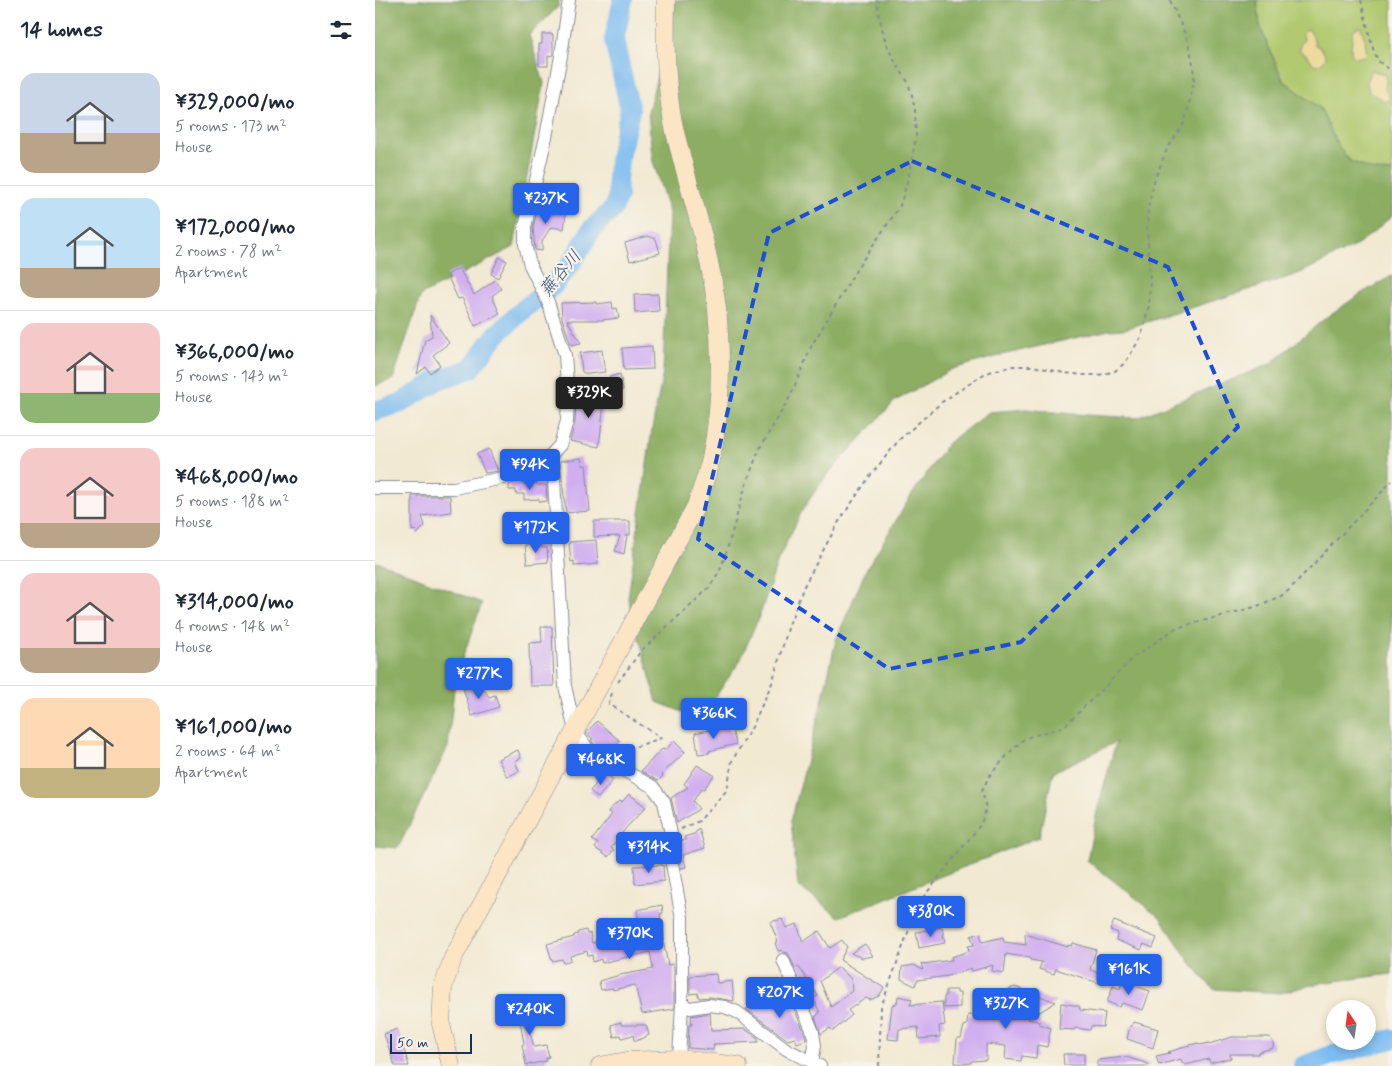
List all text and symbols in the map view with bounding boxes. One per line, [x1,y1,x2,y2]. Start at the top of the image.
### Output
text: 14 homes [20,16,103,44]
icon: filters [327,16,355,44]
text: ¥329,000/mo [175,88,295,116]
icon: home [60,93,120,153]
text: 5 rooms · 173 m² [175,116,287,137]
text: House [175,137,213,158]
pin: ¥237K [511,182,581,225]
text: ¥237K [524,188,568,209]
text: ¥172,000/mo [175,213,295,241]
icon: home [60,218,120,278]
text: 2 rooms · 78 m² [175,241,282,262]
water label: 蕪谷川 [534,245,587,302]
text: Apartment [175,262,248,283]
text: ¥366,000/mo [175,338,294,366]
icon: home [60,343,120,403]
text: 5 rooms · 143 m² [175,366,288,387]
pin: ¥329K [554,376,624,419]
text: ¥329K [567,382,611,403]
text: House [175,387,213,408]
pin: ¥94K [500,448,560,491]
text: ¥94K [511,454,549,475]
text: ¥468,000/mo [175,463,298,491]
icon: home [60,468,120,528]
text: 5 rooms · 188 m² [175,491,289,512]
text: House [175,512,213,533]
pin: ¥172K [501,512,571,554]
text: ¥172K [513,517,559,538]
text: ¥314,000/mo [175,588,294,616]
icon: home [60,593,120,653]
text: 4 rooms · 148 m² [175,616,290,637]
text: House [175,637,213,658]
pin: ¥277K [444,658,514,700]
text: ¥277K [456,663,502,684]
pin: ¥366K [679,698,749,740]
text: ¥366K [692,703,736,724]
text: ¥161,000/mo [175,713,292,741]
icon: home [60,718,120,778]
text: 2 rooms · 64 m² [175,741,281,762]
pin: ¥468K [566,744,636,786]
text: ¥468K [577,749,625,770]
text: Apartment [175,762,248,783]
pin: ¥314K [614,832,684,874]
text: ¥314K [627,837,671,858]
pin: ¥380K [896,896,966,938]
text: ¥380K [908,901,954,922]
pin: ¥370K [595,918,665,960]
text: ¥370K [607,923,653,944]
pin: ¥161K [1094,954,1164,996]
text: ¥161K [1108,959,1150,980]
pin: ¥207K [745,976,815,1019]
text: ¥207K [757,982,803,1003]
pin: ¥327K [971,988,1041,1030]
text: ¥327K [983,993,1029,1014]
pin: ¥240K [495,994,565,1036]
text: ¥240K [506,999,554,1020]
north arrow [1326,1000,1376,1050]
map controls [1326,1000,1376,1050]
scale bar [390,1031,473,1054]
text: 50 m [397,1034,428,1052]

